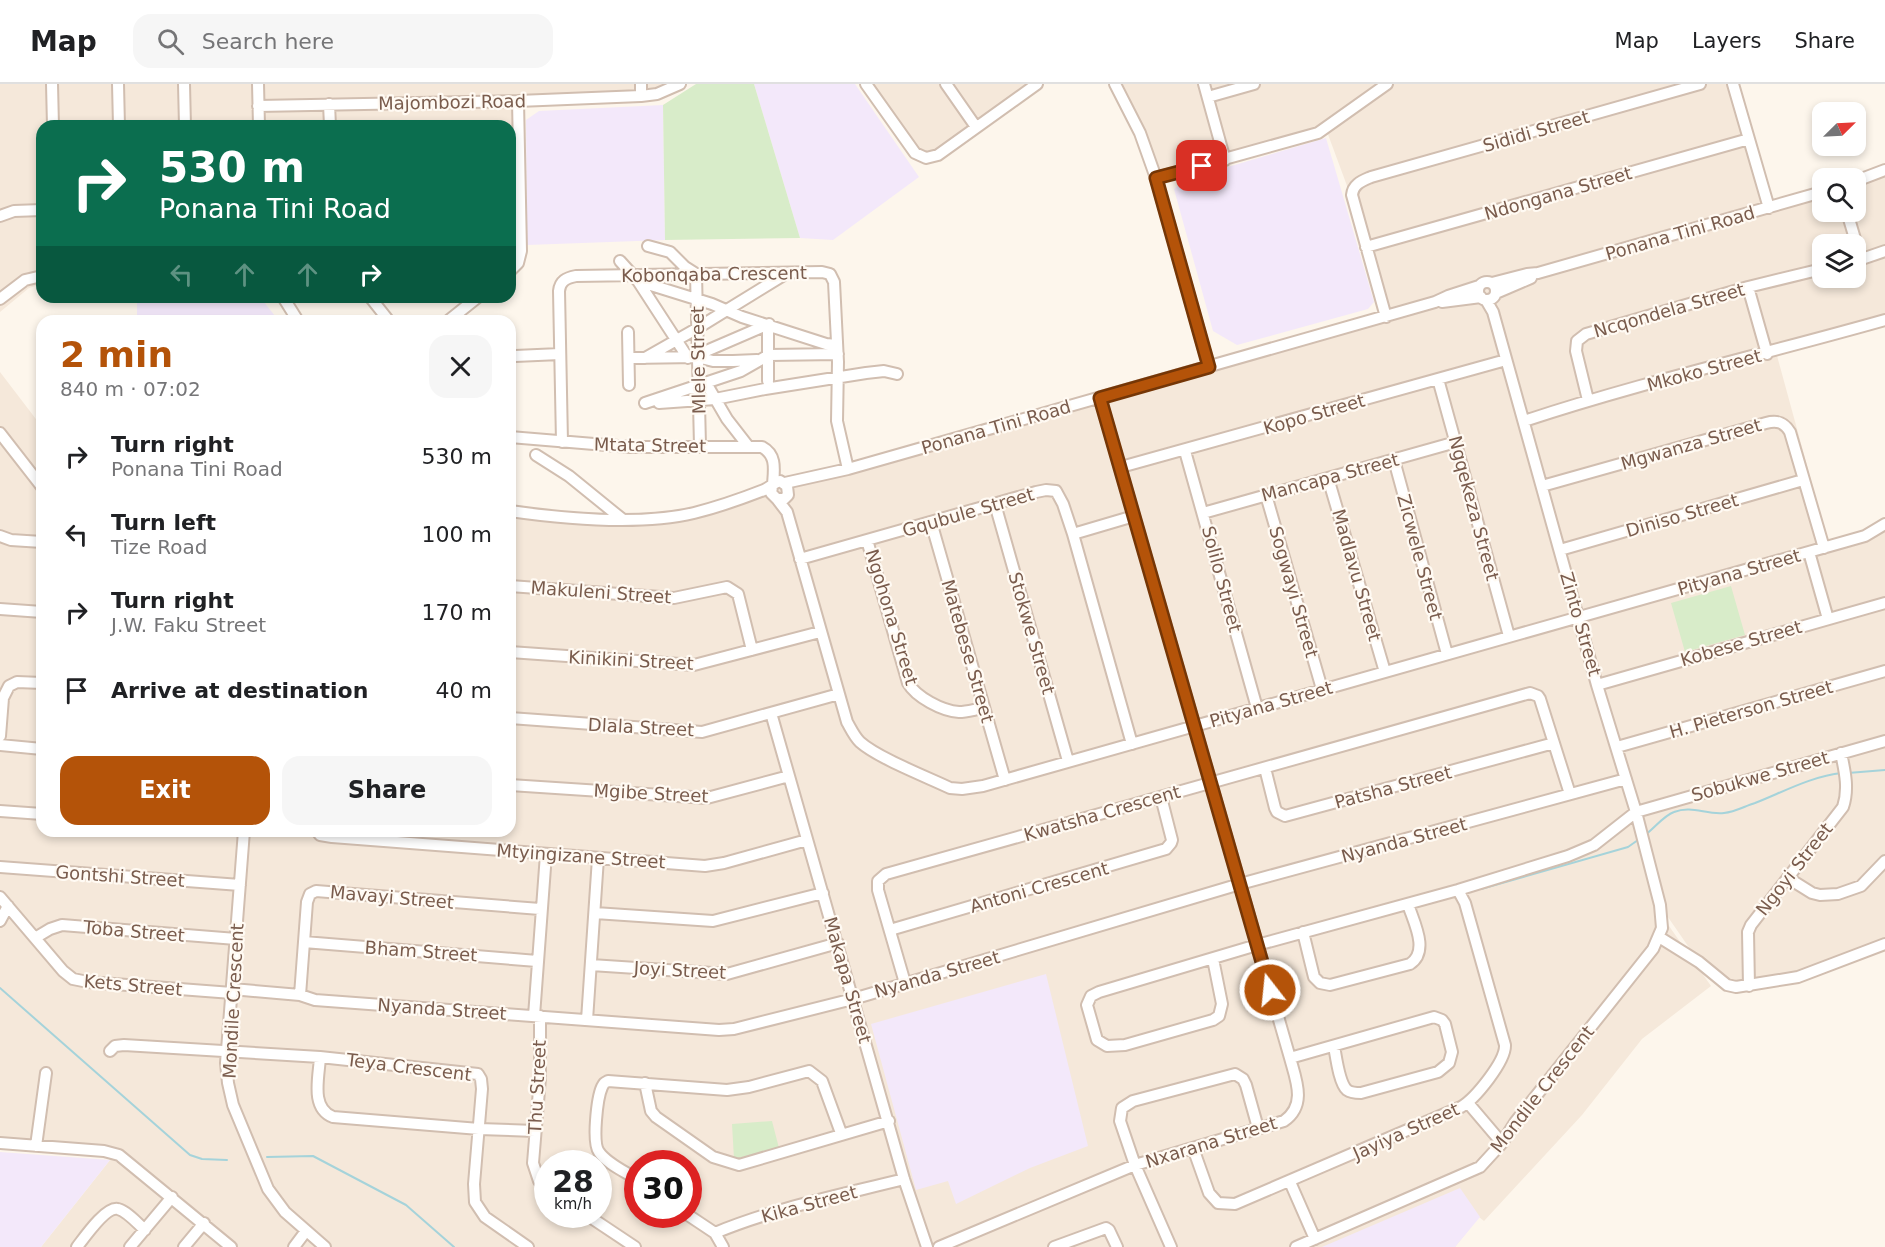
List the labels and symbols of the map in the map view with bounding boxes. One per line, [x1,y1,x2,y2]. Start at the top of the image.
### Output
street label: Majombozi Road [378,90,526,114]
north arrow [1812,102,1866,156]
street label: Sididi Street [1480,106,1592,156]
pin [1176,140,1227,191]
street label: Ndongana Street [1482,162,1634,224]
street label: Ponana Tini Road [1603,202,1757,264]
street label: Kobonqaba Crescent [621,262,807,286]
street label: Ncqondela Street [1591,278,1747,342]
street label: Mlele Street [687,306,709,414]
street label: Mkoko Street [1645,345,1763,395]
street label: Kopo Street [1261,389,1367,439]
street label: Ponana Tini Road [919,396,1073,458]
street label: Mgwanza Street [1618,414,1764,474]
street label: Ngqekeza Street [1445,433,1503,583]
street label: Mtata Street [594,434,706,456]
street label: Mancapa Street [1259,449,1401,505]
street label: Gqubule Street [900,483,1036,541]
street label: Diniso Street [1623,489,1741,541]
street label: Zicwele Street [1393,492,1447,622]
street label: Madlavu Street [1328,506,1386,644]
street label: Solilo Street [1198,524,1246,634]
street label: Sogwayi Street [1265,524,1323,660]
street label: Pityana Street [1675,544,1803,600]
street label: Ngohona Street [861,546,923,688]
street label: Stokwe Street [1005,569,1059,697]
street label: Zinto Street [1556,570,1606,678]
street label: Makuleni Street [530,577,672,607]
street label: Matebese Street [938,577,998,725]
street label: Kobese Street [1678,616,1804,670]
street label: Kinikini Street [568,646,694,674]
street label: Pityana Street [1207,676,1335,732]
street label: H. Pieterson Street [1667,676,1835,742]
street label: Dlala Street [587,714,695,740]
street label: Sobukwe Street [1689,746,1831,806]
street label: Patsha Street [1332,761,1454,813]
street label: Mgibe Street [593,780,709,806]
street label: Kwatsha Crescent [1021,781,1183,845]
street label: Nyanda Street [1339,813,1469,867]
street label: Ngoyi Street [1751,818,1837,920]
street label: Mtyingizane Street [496,840,666,872]
street label: Antoni Crescent [967,857,1111,917]
street label: Gontshi Street [55,861,185,891]
street label: Mavayi Street [329,881,455,913]
street label: Makapa Street [820,914,876,1046]
street label: Toba Street [81,916,186,946]
street label: Mondile Crescent [218,923,248,1079]
street label: Bham Street [364,937,478,965]
street label: Nyanda Street [872,946,1002,1002]
street label: Joyi Street [632,957,727,983]
position arrow [1238,958,1302,1022]
street label: Kets Street [83,970,183,1000]
street label: Nyanda Street [377,994,507,1024]
street label: Mondile Crescent [1486,1021,1598,1157]
street label: Thu Street [524,1039,550,1136]
street label: Teya Crescent [344,1049,473,1085]
street label: Jayiya Street [1349,1098,1462,1164]
street label: Nxarana Street [1143,1112,1279,1172]
speed limit sign: 30 [624,1150,702,1228]
street label: Kika Street [759,1181,859,1227]

